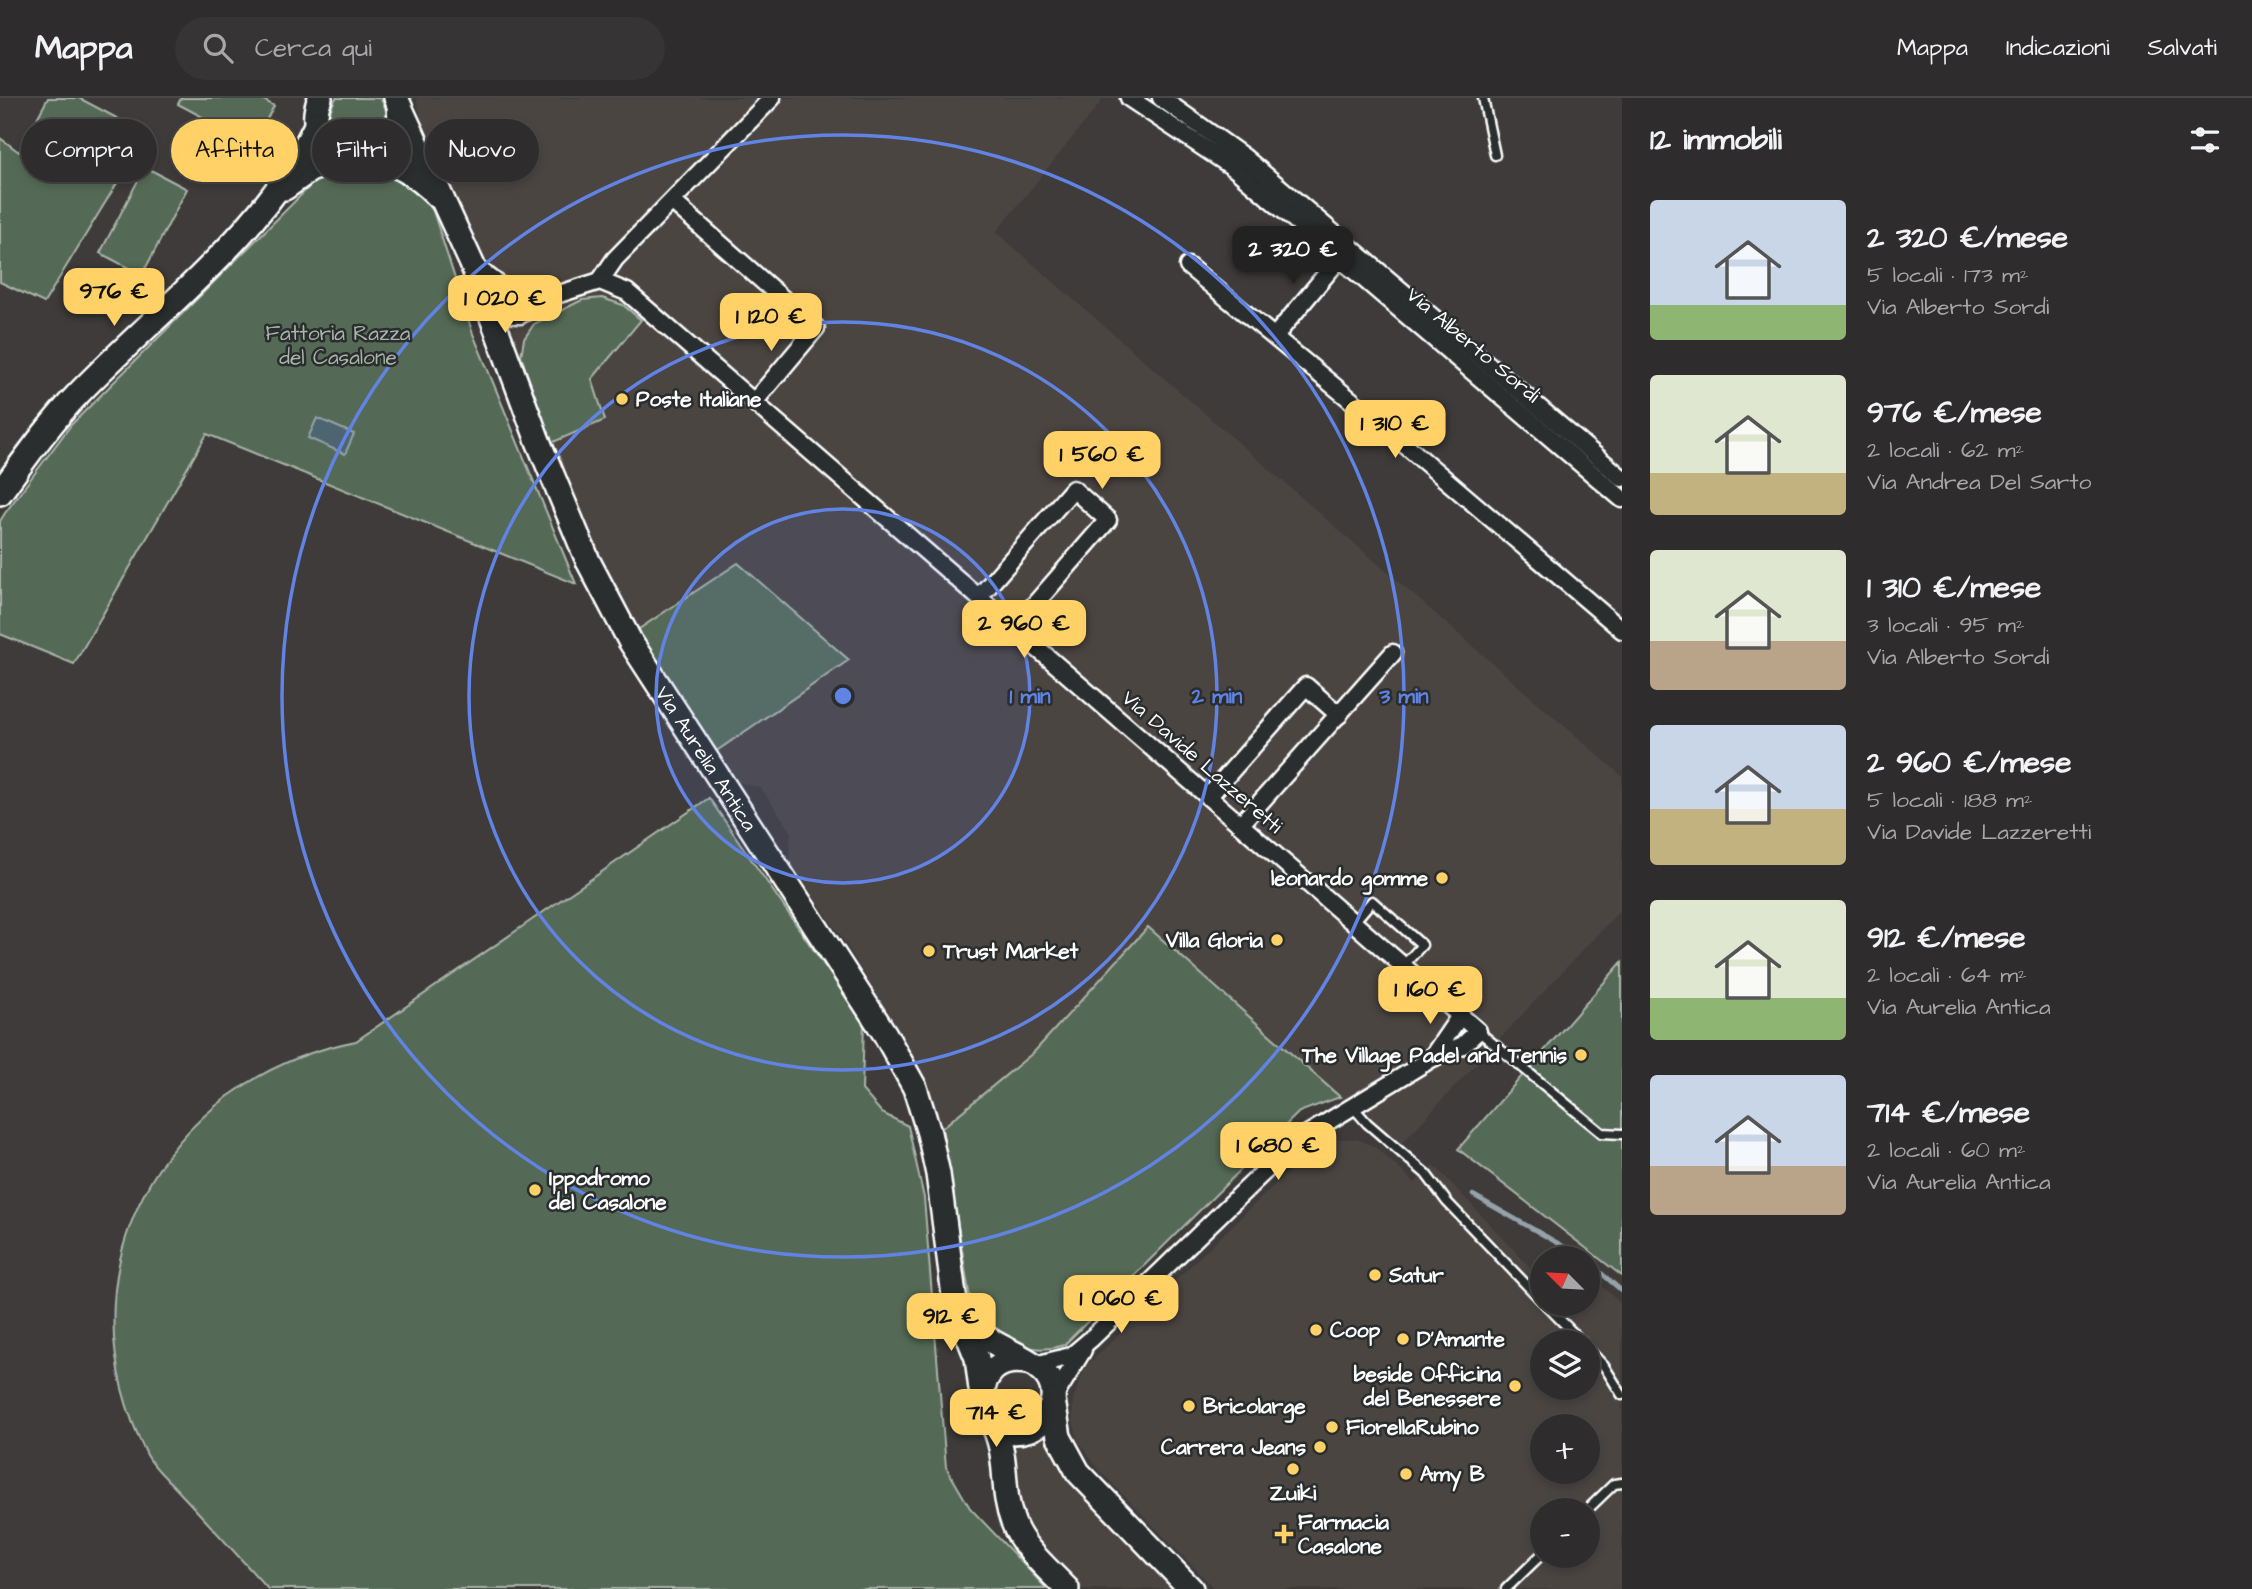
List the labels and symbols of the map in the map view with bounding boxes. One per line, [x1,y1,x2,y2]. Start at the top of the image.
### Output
pin: 2 320 € [1228,226,1358,286]
pin: 976 € [65,268,163,328]
pin: 1 020 € [440,275,570,335]
street label: Via Alberto Sordi [1400,280,1546,410]
pin: 1 120 € [706,294,836,353]
park label: Fattoria Razza del Casalone [265,319,411,372]
place label: Poste Italiane [636,385,762,414]
marker: Poste Italiane [614,391,630,407]
pin: 1 310 € [1330,400,1460,460]
pin: 1 560 € [1037,432,1167,491]
pin: 2 960 € [959,601,1089,660]
street label: Via Aurelia Antica [648,680,764,837]
text: 1 min [1009,682,1051,711]
text: 2 min [1191,682,1243,711]
text: 3 min [1378,682,1429,711]
centre of rings [831,684,855,708]
street label: Via Davide Lazzeretti [1115,684,1289,840]
place label: leonardo gomme [1271,864,1429,895]
marker: leonardo gomme [1434,870,1450,886]
place label: Villa Gloria [1165,926,1263,955]
marker: Villa Gloria [1269,932,1285,948]
place label: Trust Market [942,937,1079,966]
marker: Trust Market [921,943,937,959]
pin: 1 160 € [1365,967,1495,1026]
place label: The Village Padel and Tennis [1301,1041,1567,1072]
marker: The Village Padel and Tennis [1573,1047,1589,1063]
pin: 1 680 € [1213,1122,1343,1182]
place label: Ippodromo del Casalone [548,1164,667,1217]
marker: Ippodromo del Casalone [527,1182,543,1198]
north arrow [1530,1246,1600,1316]
place label: Satur [1388,1261,1444,1290]
marker: Satur [1367,1267,1383,1283]
pin: 1 060 € [1056,1276,1186,1335]
pin: 912 € [902,1294,1000,1353]
place label: Coop [1330,1316,1380,1346]
marker: Coop [1308,1322,1324,1338]
place label: D'Amante [1417,1325,1505,1354]
marker: D'Amante [1395,1331,1411,1347]
place label: beside Officina del Benessere [1354,1360,1502,1413]
marker: beside Officina del Benessere [1507,1378,1523,1394]
pin: 714 € [947,1390,1045,1449]
place label: Bricolarge [1203,1392,1306,1423]
marker: Bricolarge [1181,1398,1197,1414]
place label: FiorellaRubino [1346,1413,1479,1442]
marker: FiorellaRubino [1324,1419,1340,1435]
place label: Carrera Jeans [1161,1433,1306,1462]
marker: Carrera Jeans [1312,1439,1328,1455]
place label: Amy B [1420,1460,1485,1492]
marker: Zuiki [1285,1461,1301,1477]
marker: Amy B [1398,1466,1414,1482]
place label: Zuiki [1270,1479,1317,1508]
place label: Farmacia Casalone [1298,1508,1389,1561]
marker: Farmacia Casalone [1276,1526,1292,1542]

